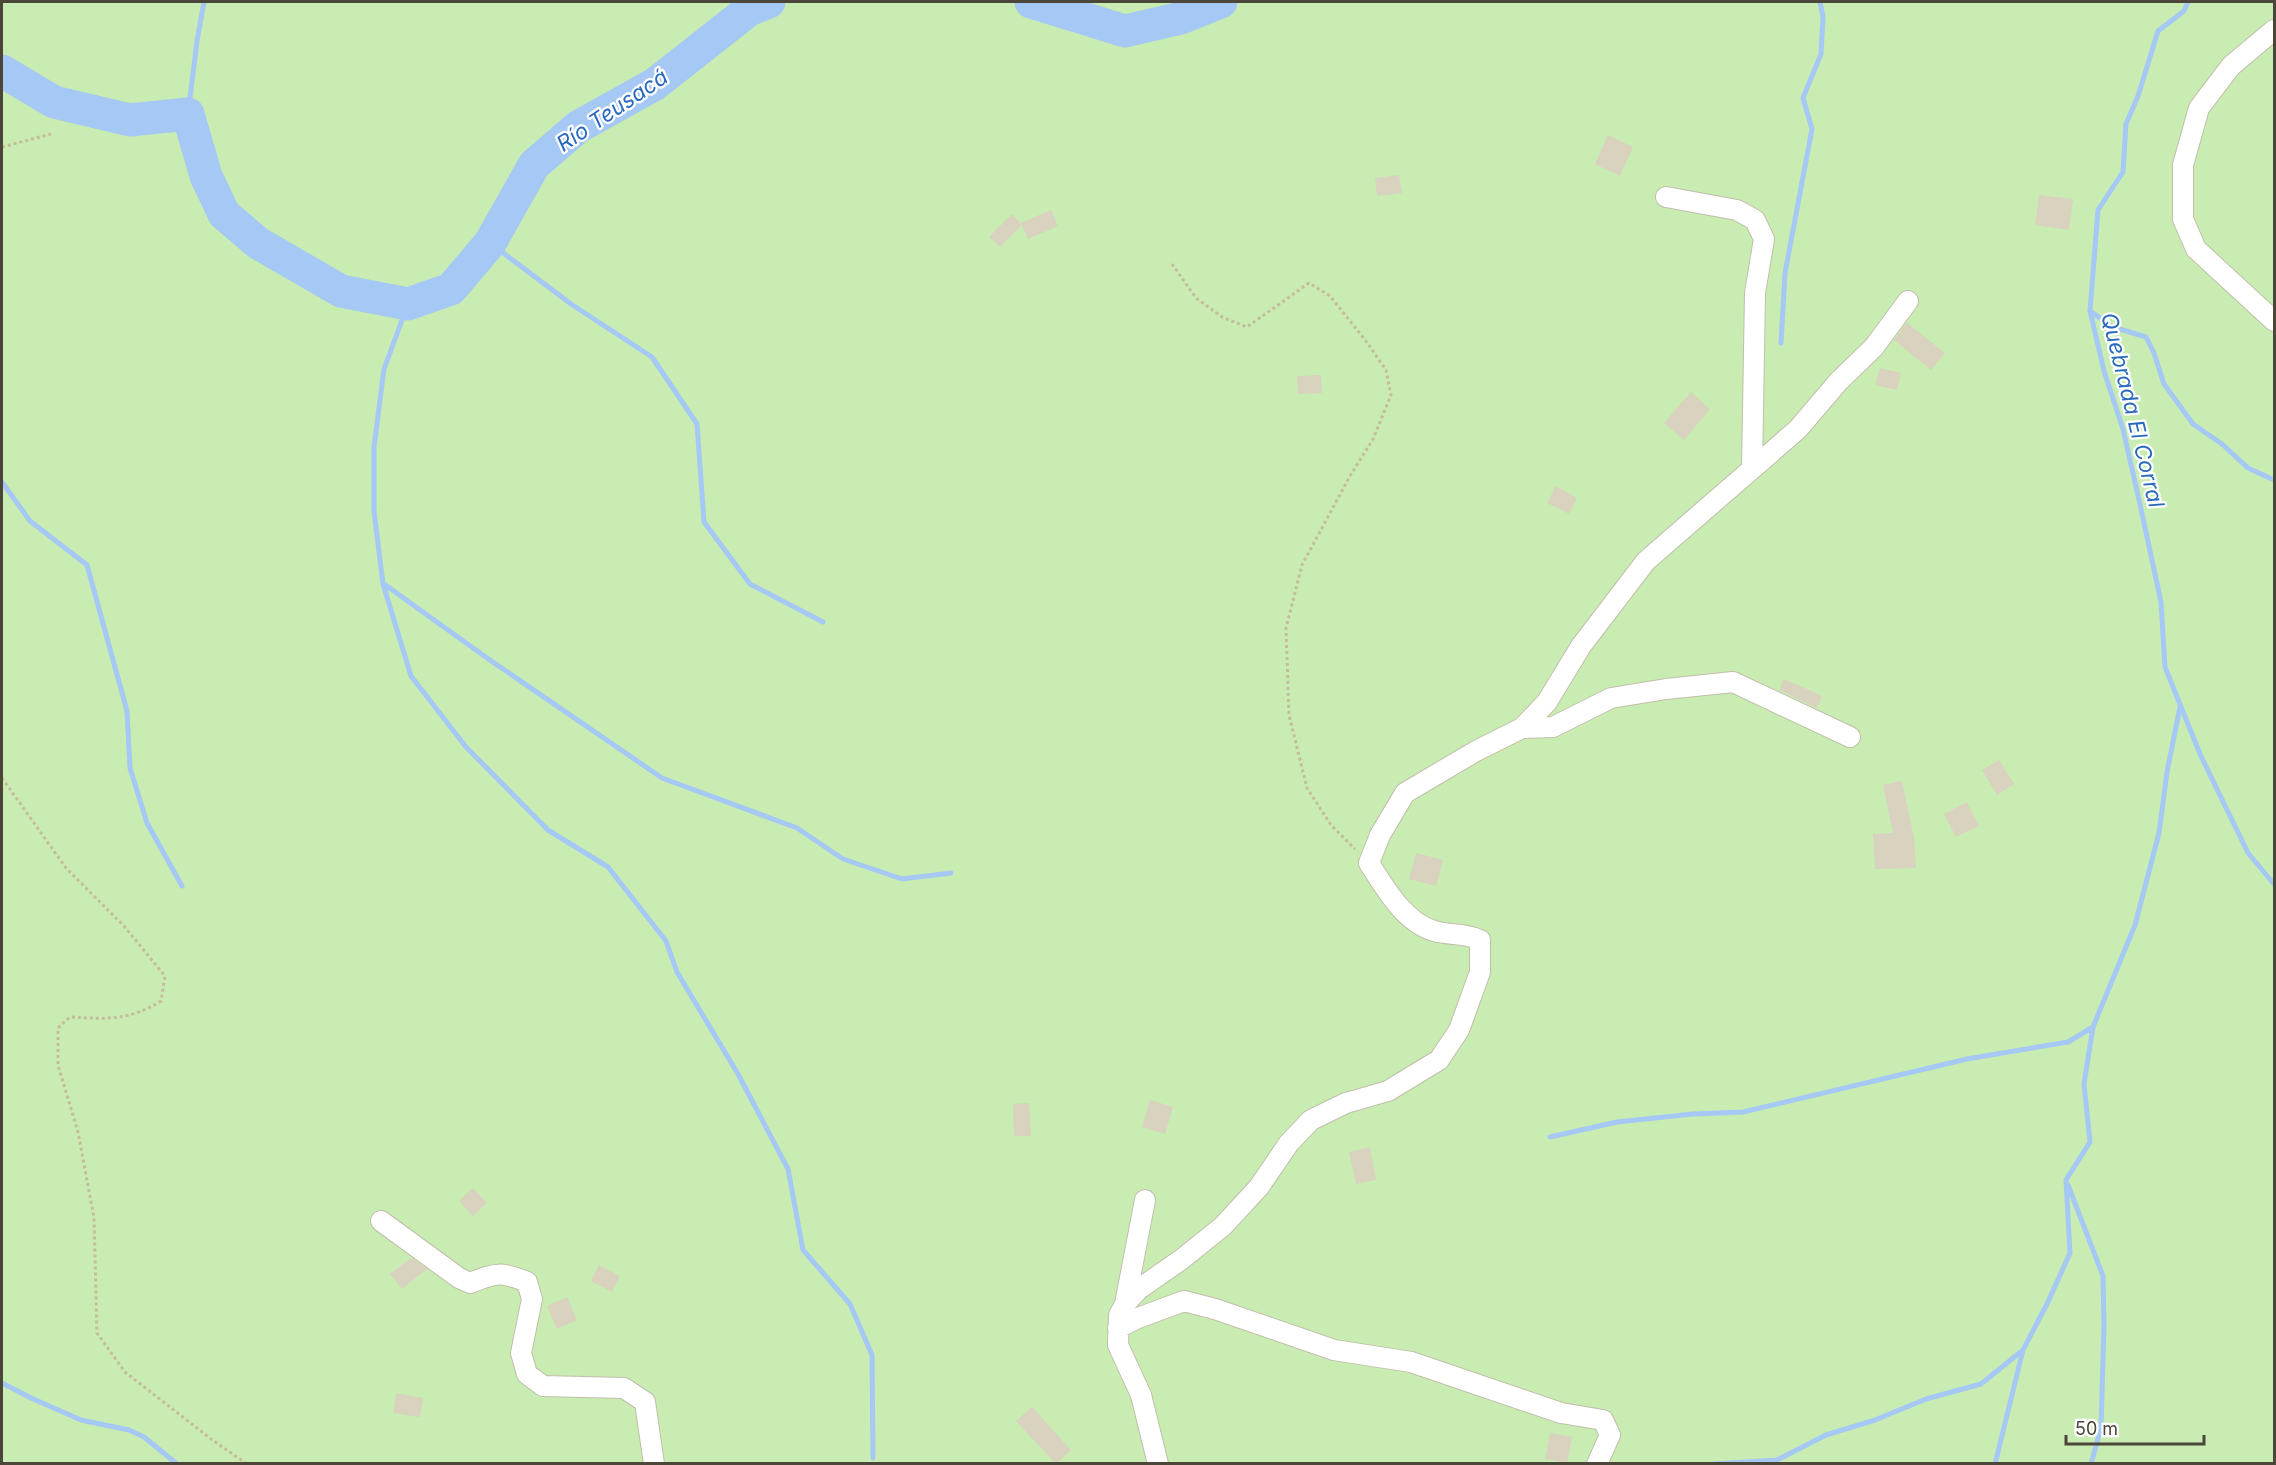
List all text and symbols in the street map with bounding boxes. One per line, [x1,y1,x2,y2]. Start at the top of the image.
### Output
water label: Río Teusacá [551,63,673,157]
water label: Quebrada El Corral [2096,310,2170,511]
scale bar [2066,1408,2204,1446]
text: 50 m [2075,1418,2118,1439]

